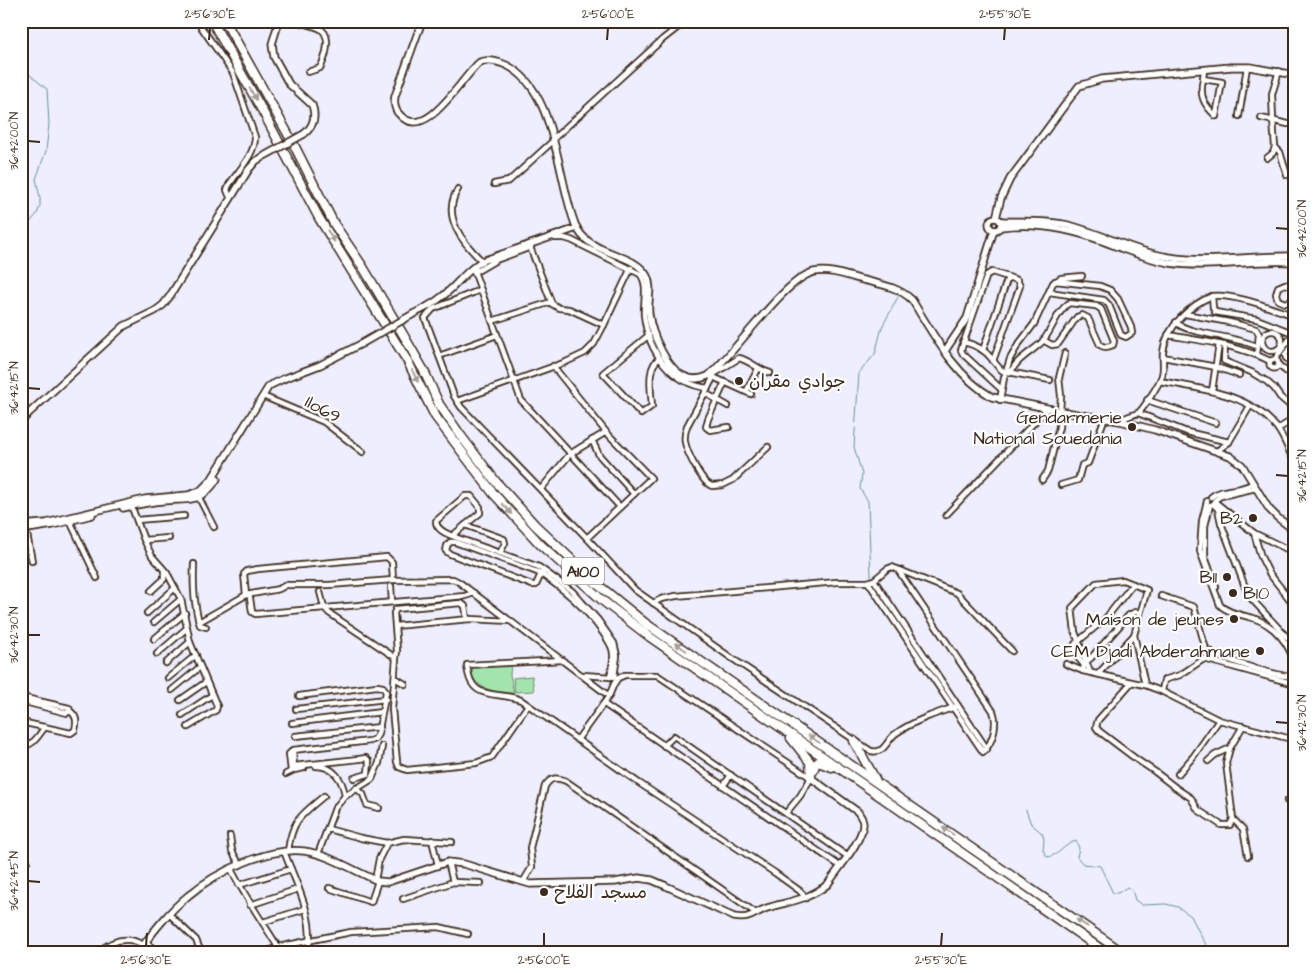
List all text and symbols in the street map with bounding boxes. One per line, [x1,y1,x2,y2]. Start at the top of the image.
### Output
text: 2°56'30"E [184,6,236,23]
text: 2°56'00"E [582,6,634,23]
text: 2°55'30"E [979,6,1031,23]
one-way arrow [249,87,257,102]
text: 36°42'00"N [6,111,23,170]
text: 36°42'00"N [1294,199,1311,258]
one-way arrow [327,230,336,243]
text: 36°42'15"N [6,361,23,415]
one-way arrow [411,369,419,383]
place label: جوادي مقران [749,369,846,394]
marker: جوادي مقران [733,375,745,387]
street label: Ilo69 [300,390,345,429]
place label: Gendarmerie National Souedania [973,405,1122,451]
marker: Gendarmerie National Souedania [1126,421,1138,433]
text: 36°42'15"N [1294,449,1311,503]
one-way arrow [501,502,513,514]
place label: B2 [1220,506,1244,531]
marker: B2 [1247,512,1259,524]
road number: A100 [562,558,604,584]
place label: B11 [1200,565,1217,590]
marker: B11 [1221,571,1233,583]
place label: B10 [1243,581,1269,606]
marker: B10 [1227,587,1239,599]
text: 36°42'30"N [6,606,23,664]
place label: Maison de jeunes [1086,607,1224,632]
marker: Maison de jeunes [1228,613,1240,625]
place label: CEM Djadi Abderahmane [1051,639,1250,664]
one-way arrow [674,642,687,652]
marker: CEM Djadi Abderahmane [1254,645,1266,657]
text: 36°42'30"N [1294,694,1311,752]
one-way arrow [808,734,821,744]
one-way arrow [942,826,955,836]
text: 36°42'45"N [6,850,23,911]
place label: مسجد الفلاح [554,880,647,905]
marker: مسجد الفلاح [538,886,550,898]
one-way arrow [1075,918,1089,928]
text: 2°56'30"E [120,952,172,969]
text: 2°56'00"E [518,952,570,969]
text: 2°55'30"E [915,952,967,969]

